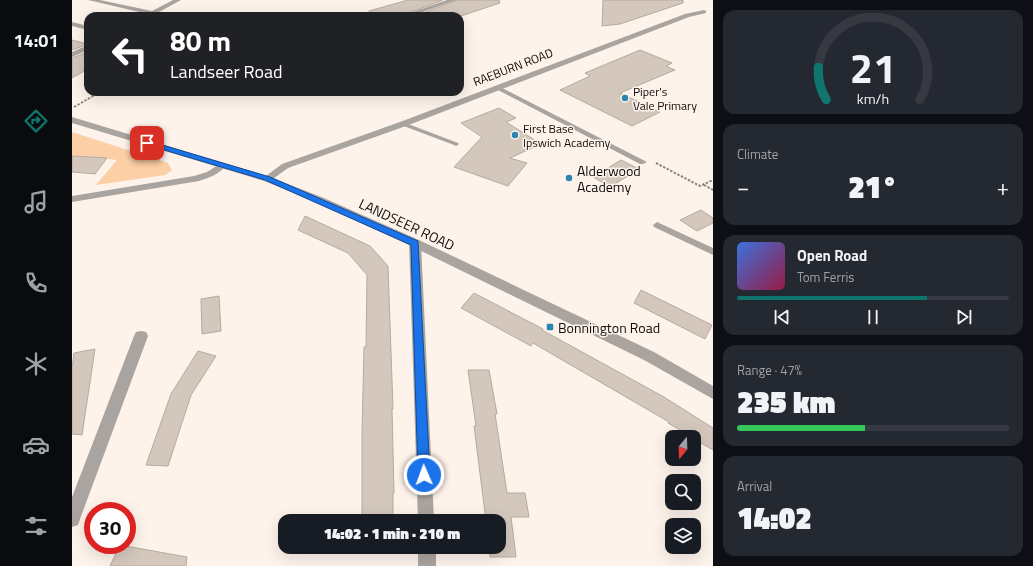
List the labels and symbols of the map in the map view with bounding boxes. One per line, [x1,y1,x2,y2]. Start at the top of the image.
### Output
street label: RAEBURN ROAD [470,43,556,91]
place label: Piper's Vale Primary [633,82,697,115]
marker: Piper's Vale Primary [620,93,630,103]
place label: First Base Ipswich Academy [523,119,611,152]
pin [130,126,164,160]
marker: First Base Ipswich Academy [510,130,520,140]
place label: Alderwood Academy [577,160,641,197]
marker: Alderwood Academy [564,173,574,183]
street label: LANDSEER ROAD [356,193,458,255]
place label: Bonnington Road [558,317,660,338]
marker: Bonnington Road [545,322,555,332]
north arrow [665,430,701,466]
position arrow [403,454,445,496]
speed limit sign: 30 [84,502,136,554]

